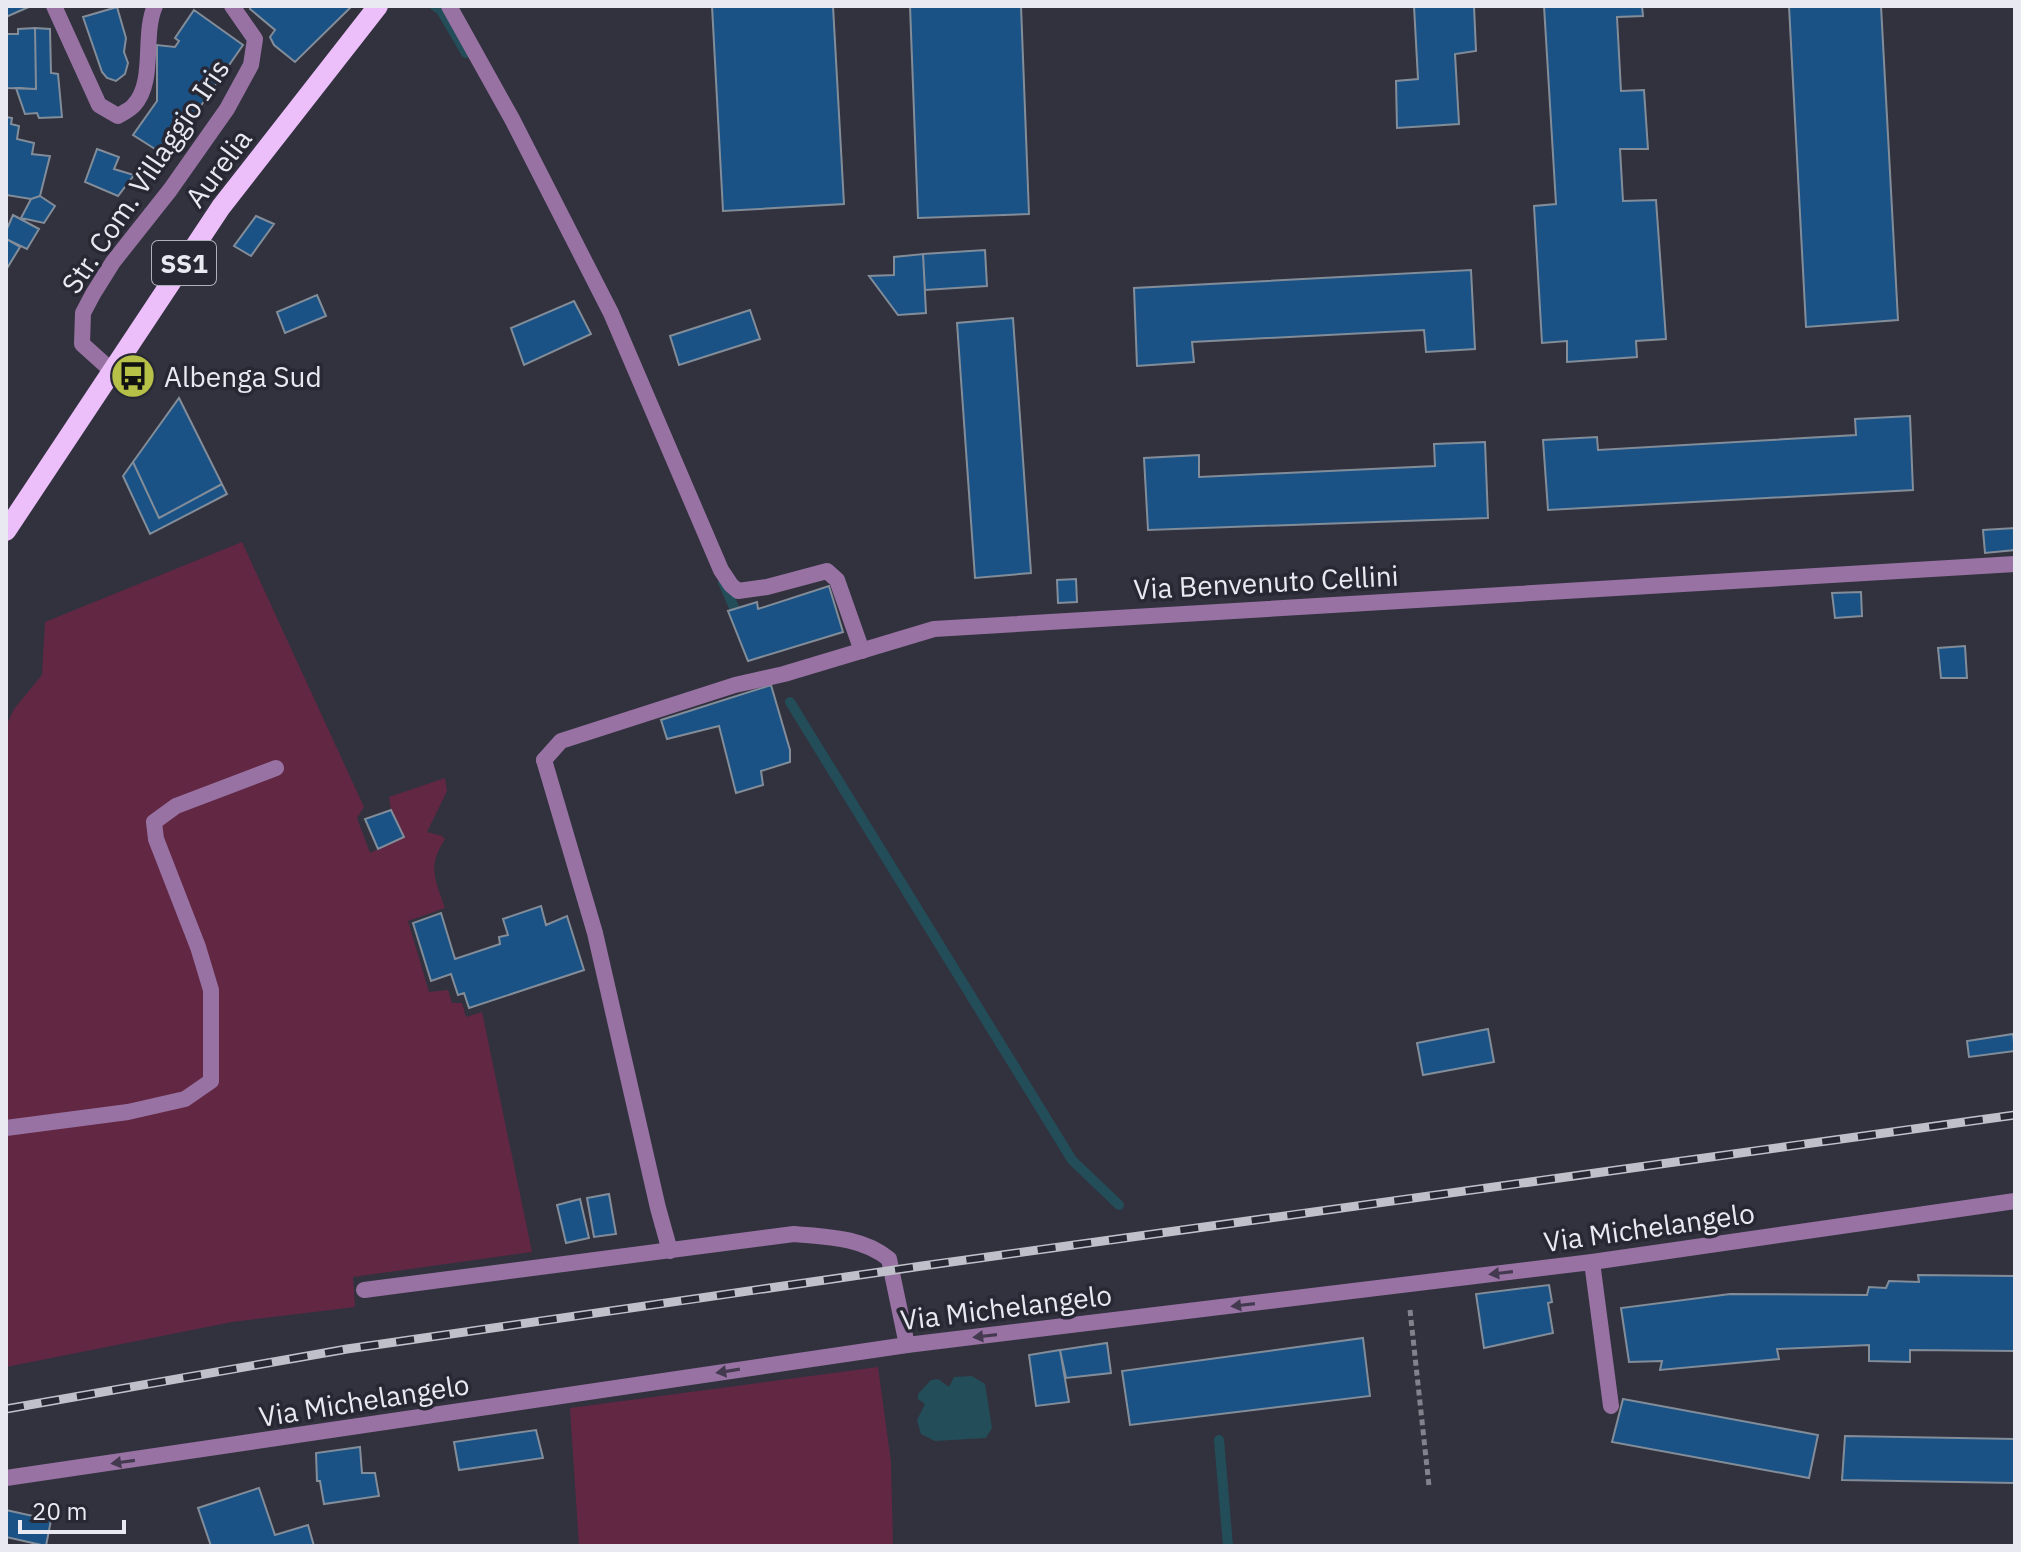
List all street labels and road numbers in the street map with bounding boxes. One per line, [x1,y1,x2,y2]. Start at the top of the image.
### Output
street label: Str. Com. Villaggio Iris [53,52,237,300]
street label: Aurelia [176,121,260,215]
road number: SS1 [152,241,216,285]
street label: Via Benvenuto Cellini [1132,557,1400,607]
street label: Via Michelangelo [1541,1194,1757,1260]
street label: Via Michelangelo [898,1276,1114,1338]
street label: Via Michelangelo [256,1365,472,1435]

